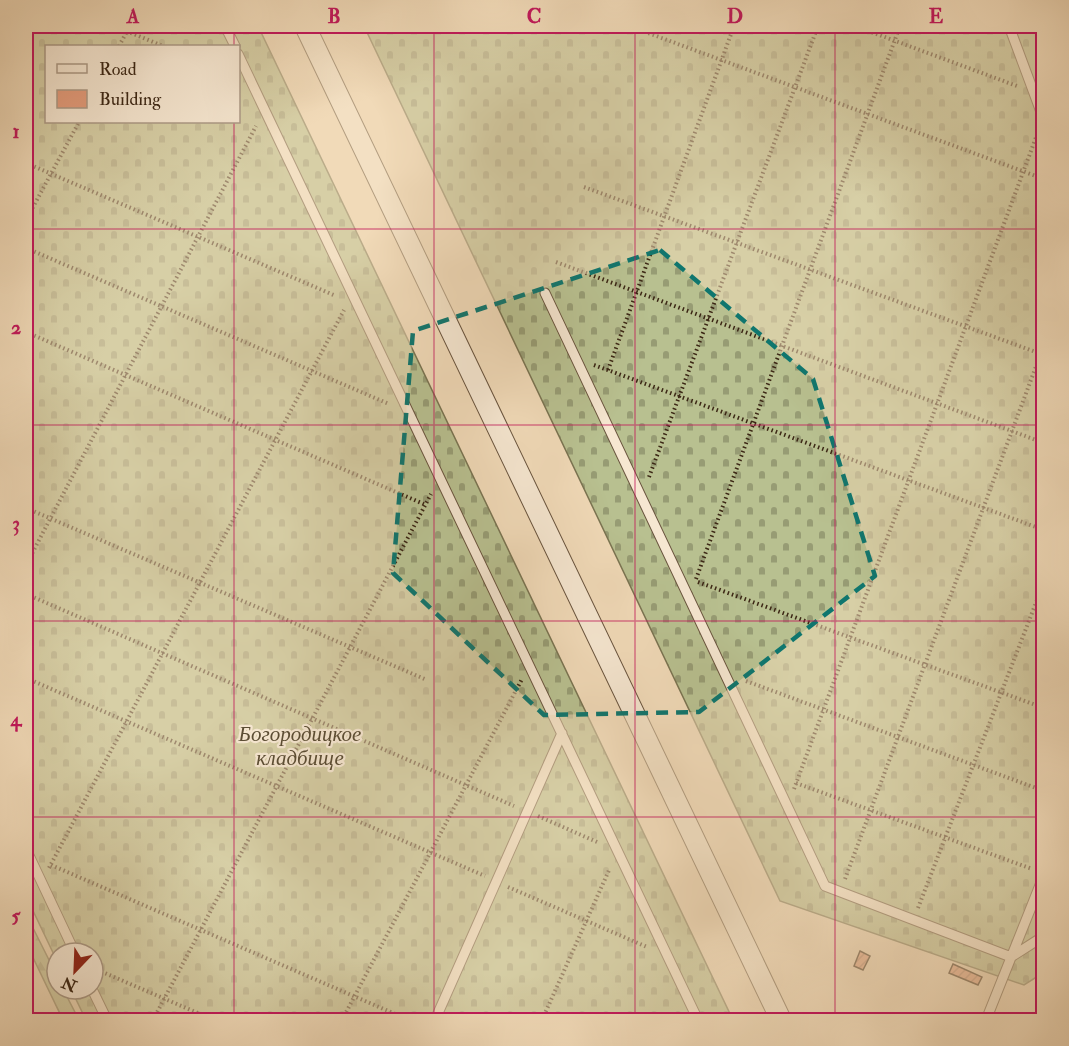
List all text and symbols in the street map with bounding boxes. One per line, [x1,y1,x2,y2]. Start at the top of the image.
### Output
text: A [126,4,140,29]
text: B [327,4,341,29]
text: C [527,4,541,29]
text: D [727,4,743,29]
text: E [929,4,944,29]
legend [45,45,240,123]
text: Road [99,58,137,81]
text: Building [99,88,162,111]
text: 1 [12,119,20,144]
text: 2 [11,315,21,340]
text: 3 [12,511,20,536]
text: 4 [10,707,23,732]
park label: Богородицкое кладбище [238,721,361,772]
text: 5 [12,903,22,928]
north arrow [45,941,105,1001]
text: N [58,972,81,996]

